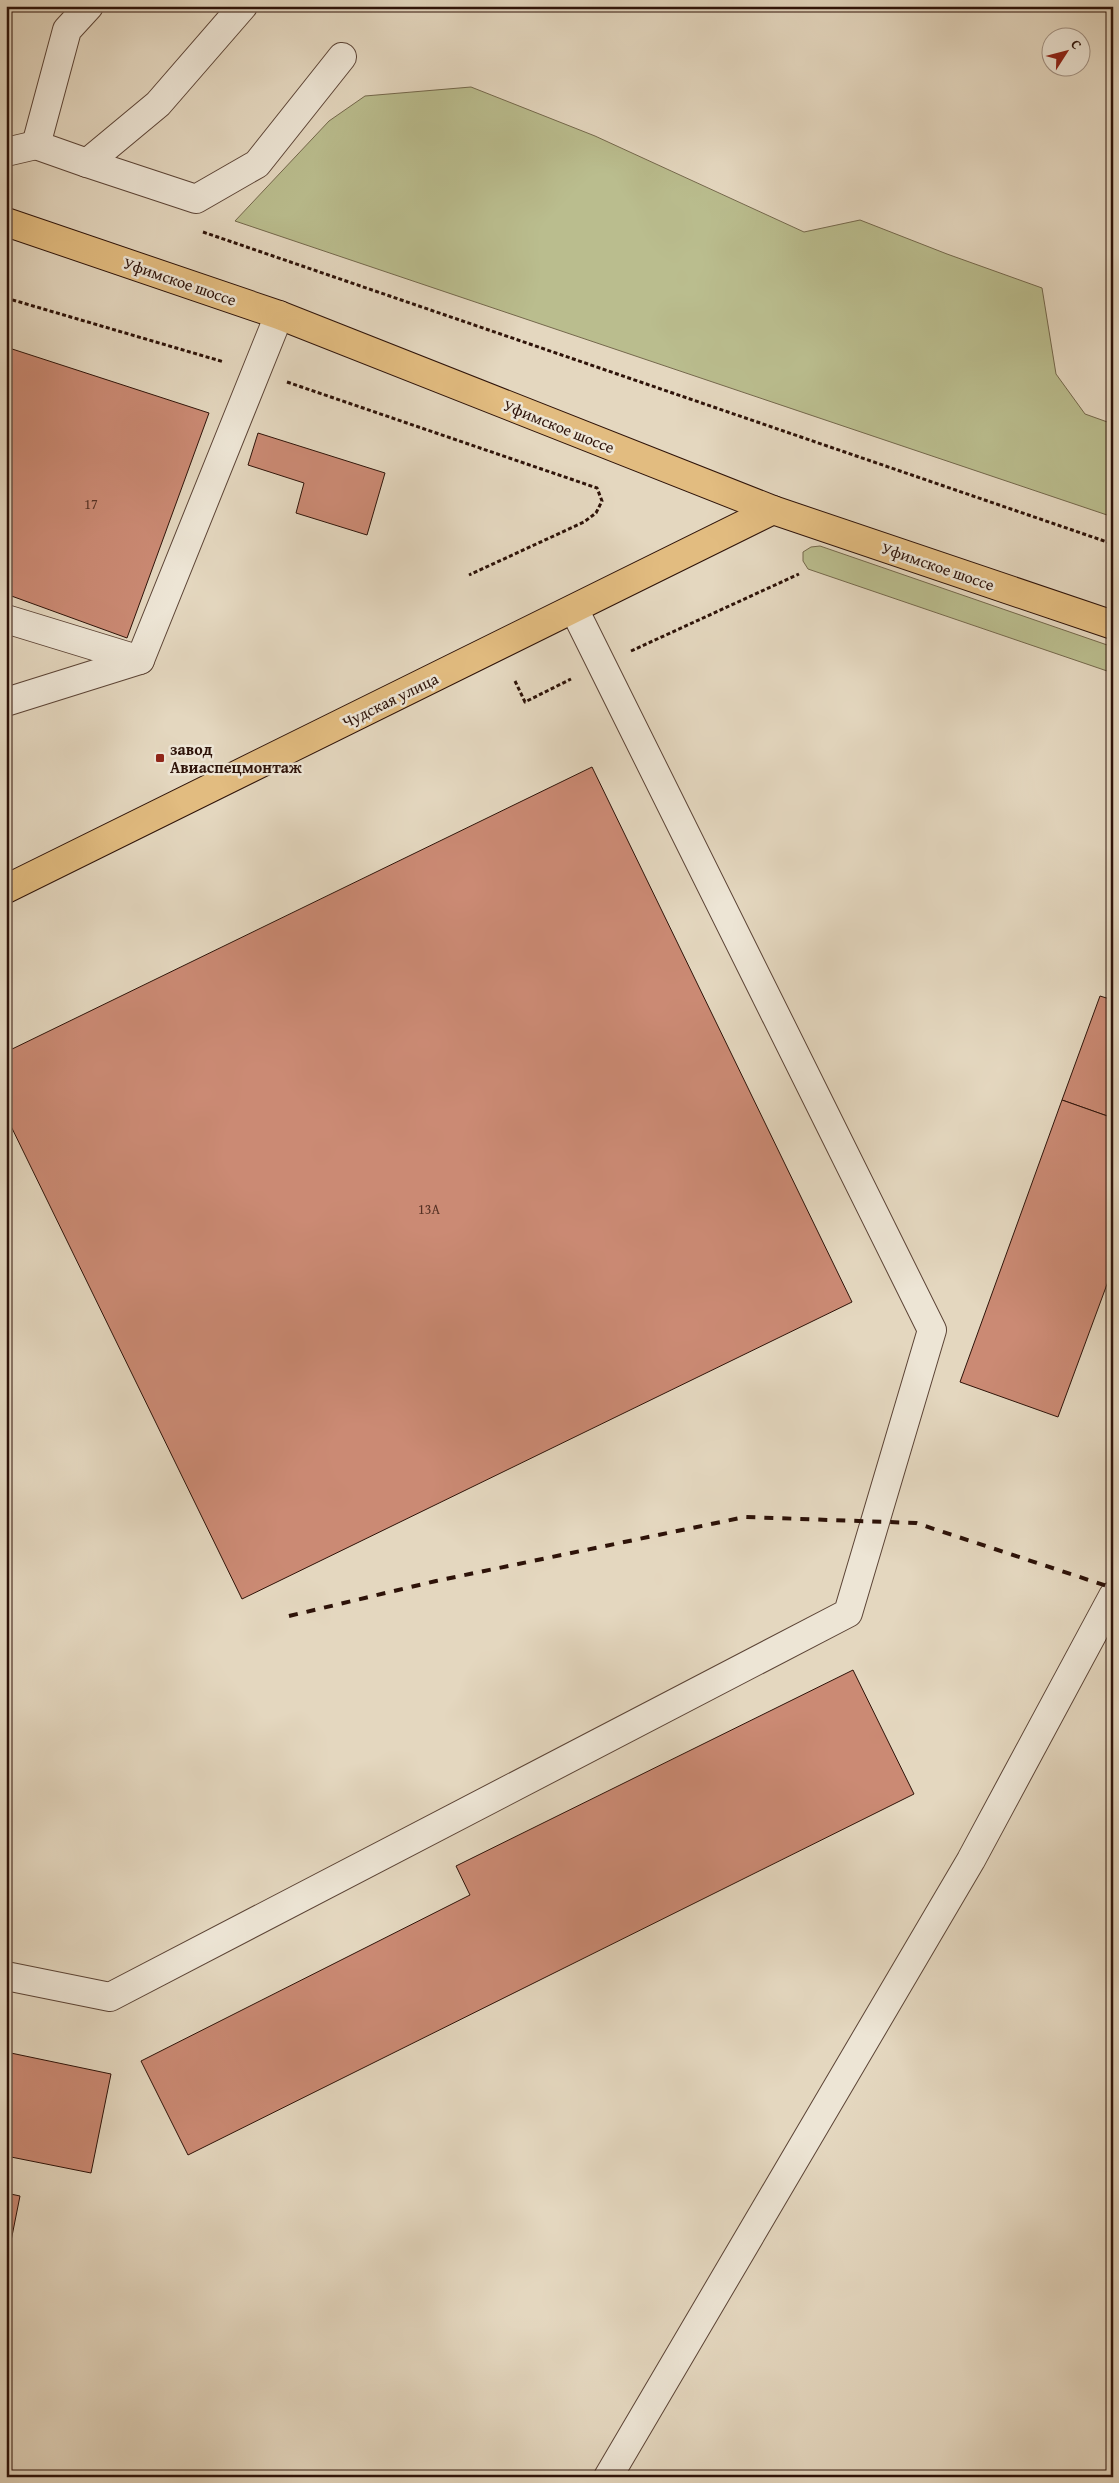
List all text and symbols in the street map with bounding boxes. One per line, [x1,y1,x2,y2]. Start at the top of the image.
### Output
north arrow [1042,28,1092,78]
text: С [1066,35,1087,54]
street label: Уфимское шоссе [120,250,240,312]
street label: Уфимское шоссе [500,393,618,459]
house number: 17 [84,494,98,514]
street label: Уфимское шоссе [878,535,998,597]
street label: Чудская улица [338,666,443,734]
place label: завод Авиаспецмонтаж [170,737,302,779]
marker: завод Авиаспецмонтаж [154,752,166,764]
house number: 13А [418,1199,440,1219]

